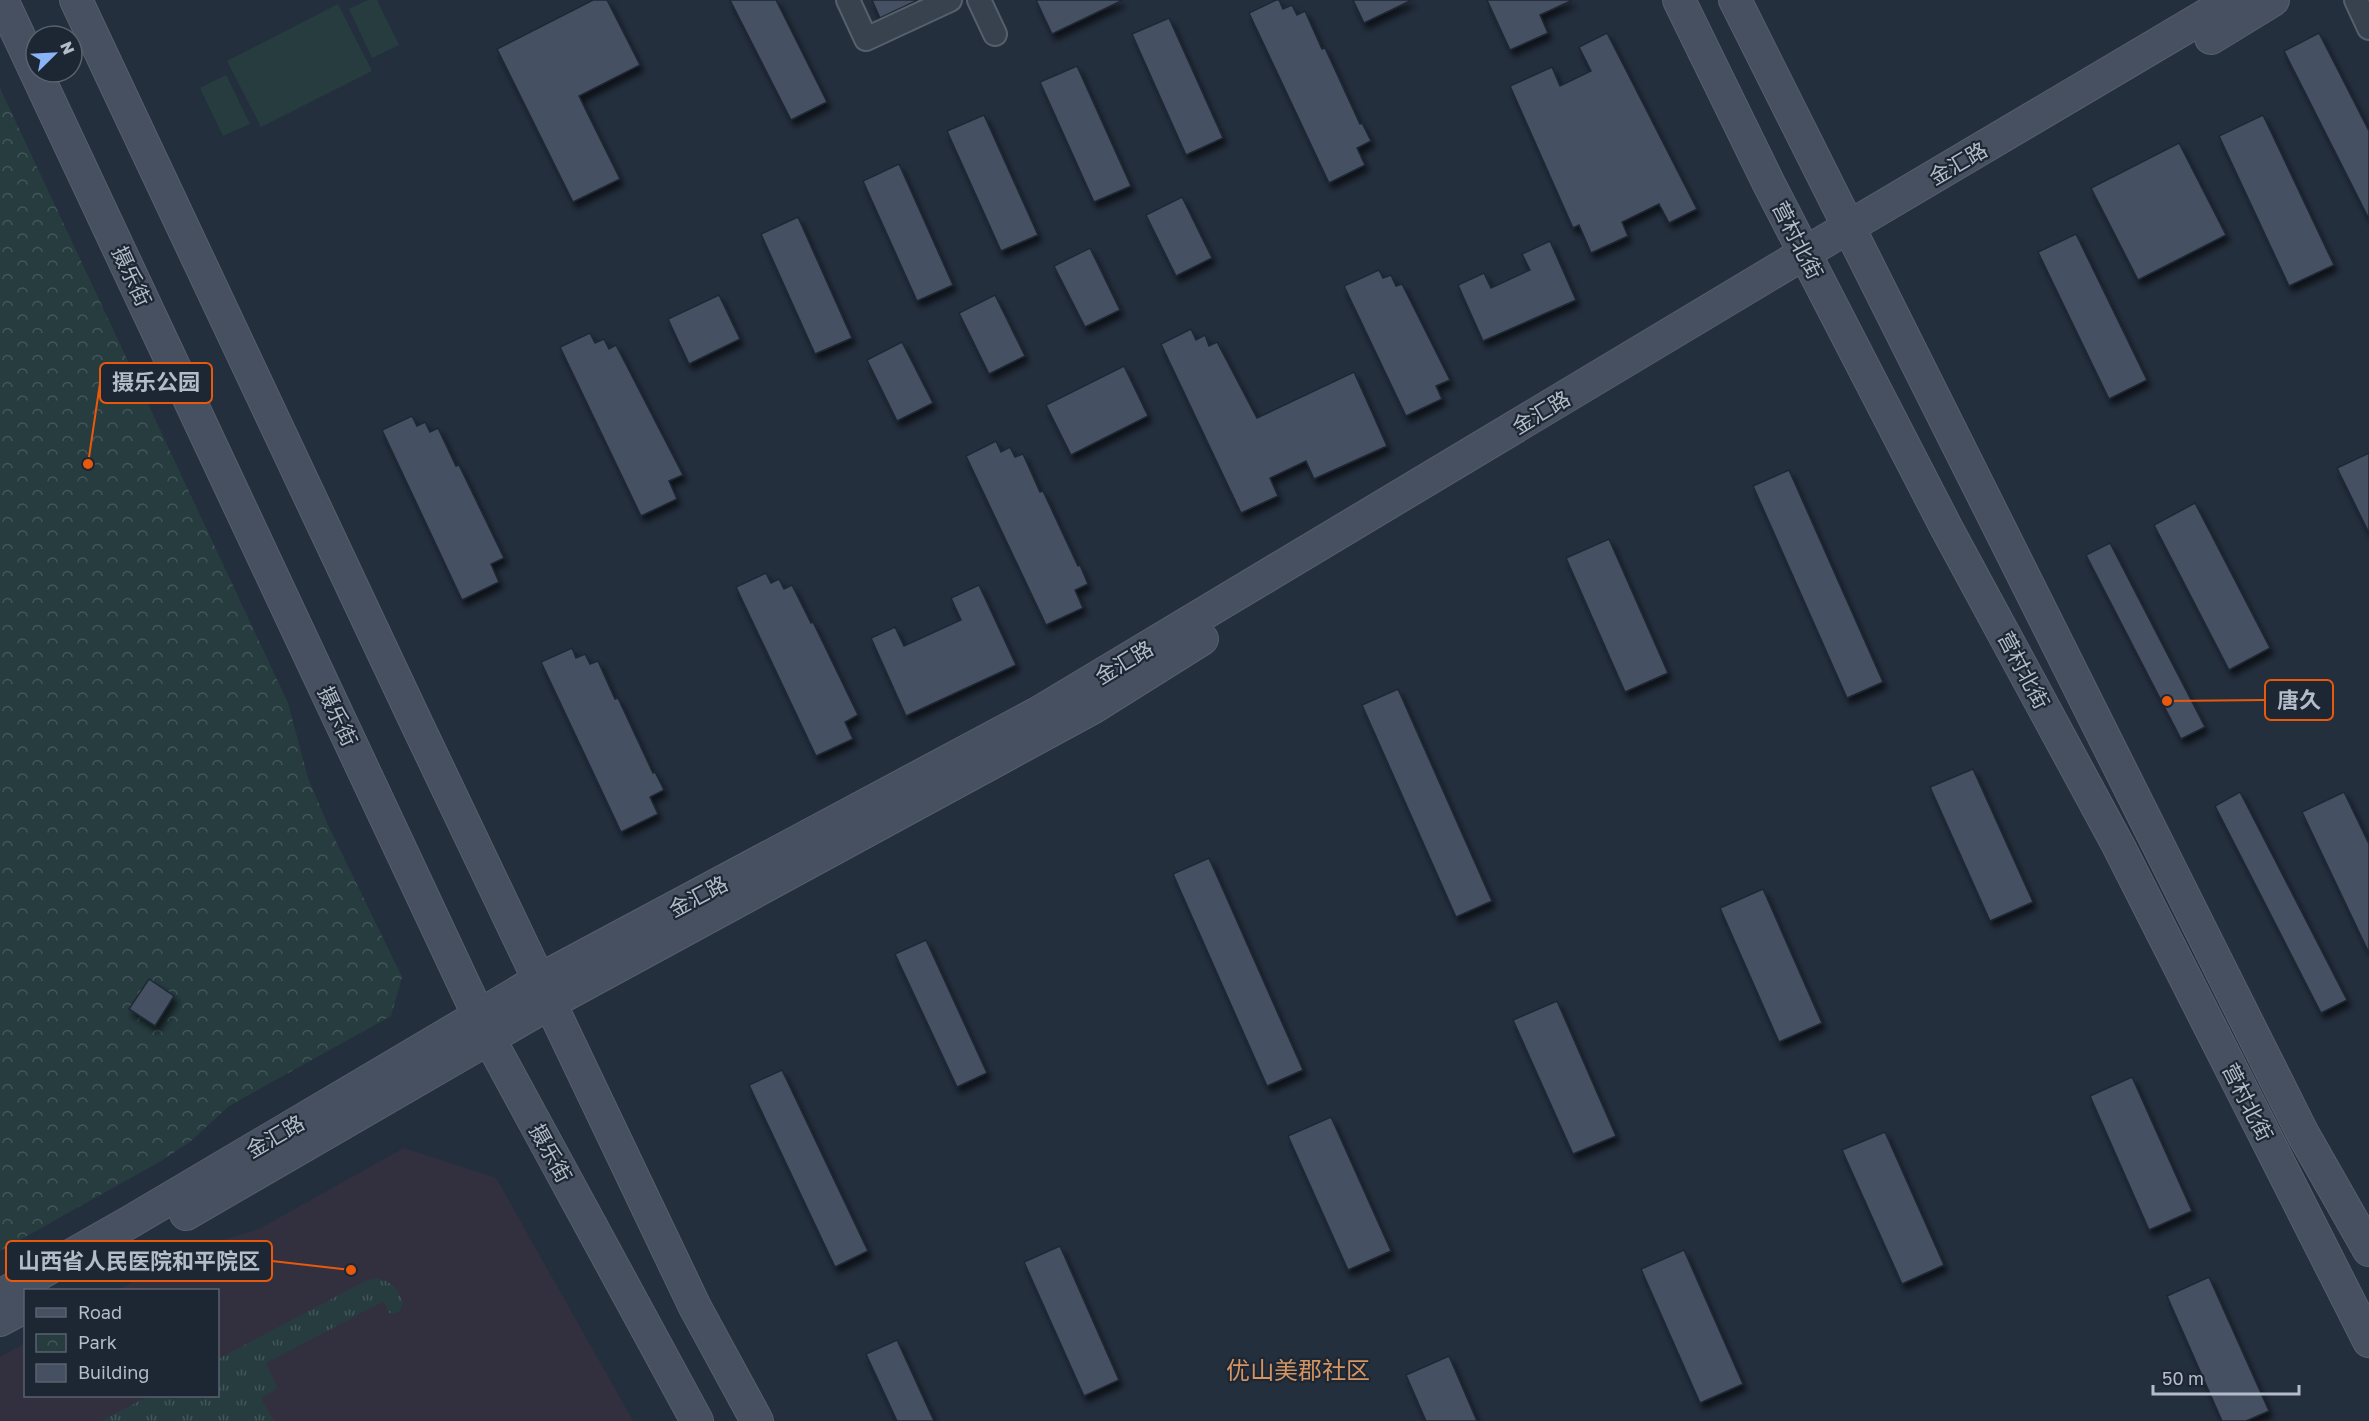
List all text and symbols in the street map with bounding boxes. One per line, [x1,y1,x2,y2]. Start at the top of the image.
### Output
north arrow [24,24,84,84]
text: N [56,38,79,58]
street label: 金汇路 [1924,136,1992,190]
street label: 营村北街 [1767,197,1829,283]
street label: 摄乐街 [107,242,157,310]
callout: 摄乐公园 [100,363,212,403]
text: 摄乐公园 [112,368,200,395]
street label: 金汇路 [1507,385,1575,439]
street label: 营村北街 [1993,627,2055,713]
street label: 金汇路 [1090,635,1158,689]
callout: 唐久 [2265,680,2333,720]
street label: 摄乐街 [313,682,363,750]
text: 唐久 [2277,686,2321,713]
street label: 金汇路 [664,870,732,922]
street label: 营村北街 [2217,1059,2279,1145]
street label: 金汇路 [241,1109,309,1163]
street label: 摄乐街 [524,1119,578,1187]
callout: 山西省人民医院和平院区 [6,1241,272,1281]
text: 山西省人民医院和平院区 [18,1247,260,1274]
legend [24,1289,219,1397]
text: Road [78,1301,122,1323]
text: Park [78,1331,117,1353]
district label: 优山美郡社区 [1226,1355,1370,1384]
scale bar [2153,1358,2298,1396]
text: Building [78,1361,149,1383]
text: 50 m [2162,1367,2204,1389]

